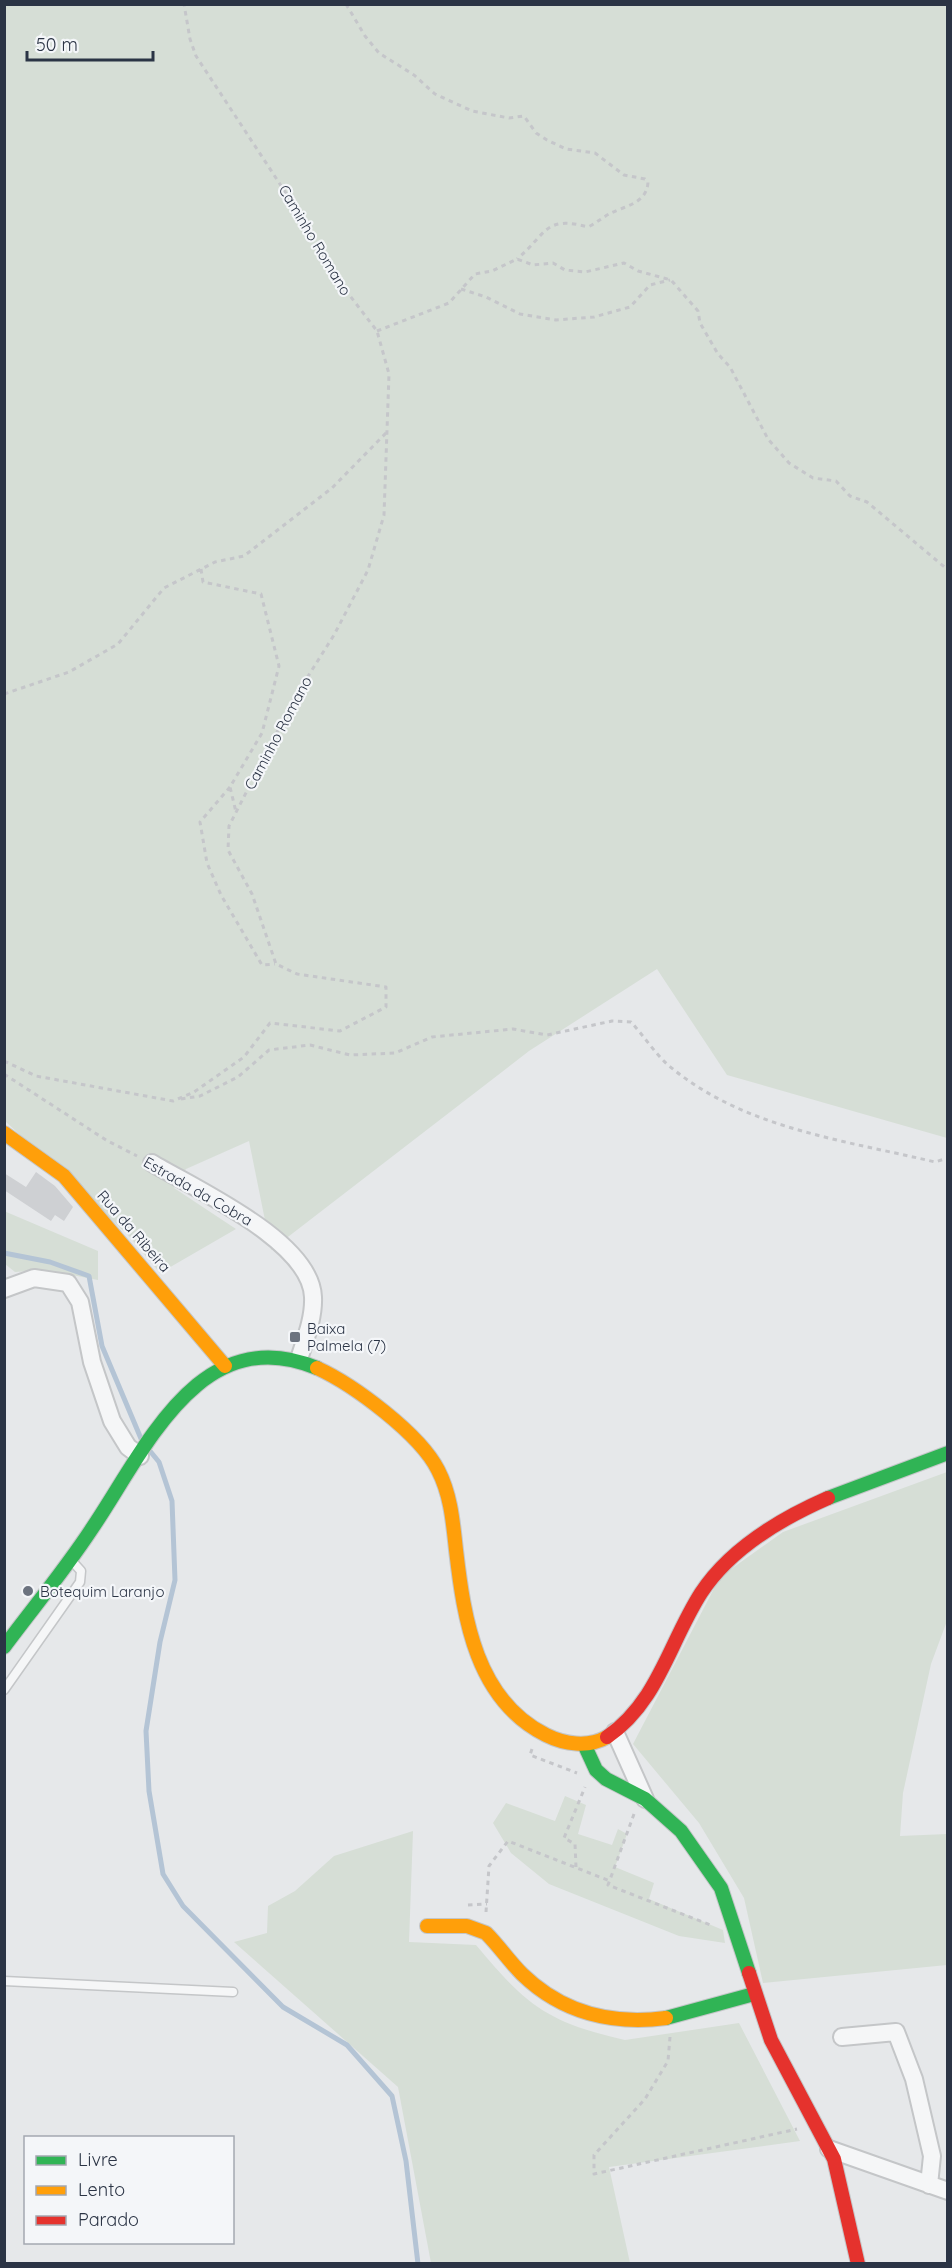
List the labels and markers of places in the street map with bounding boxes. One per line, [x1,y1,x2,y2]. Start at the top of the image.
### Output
place label: Baixa Palmela (7) [307,1319,386,1355]
marker: Baixa Palmela (7) [288,1330,302,1344]
place label: Botequim Laranjo [40,1582,164,1601]
marker: Botequim Laranjo [21,1584,35,1598]

